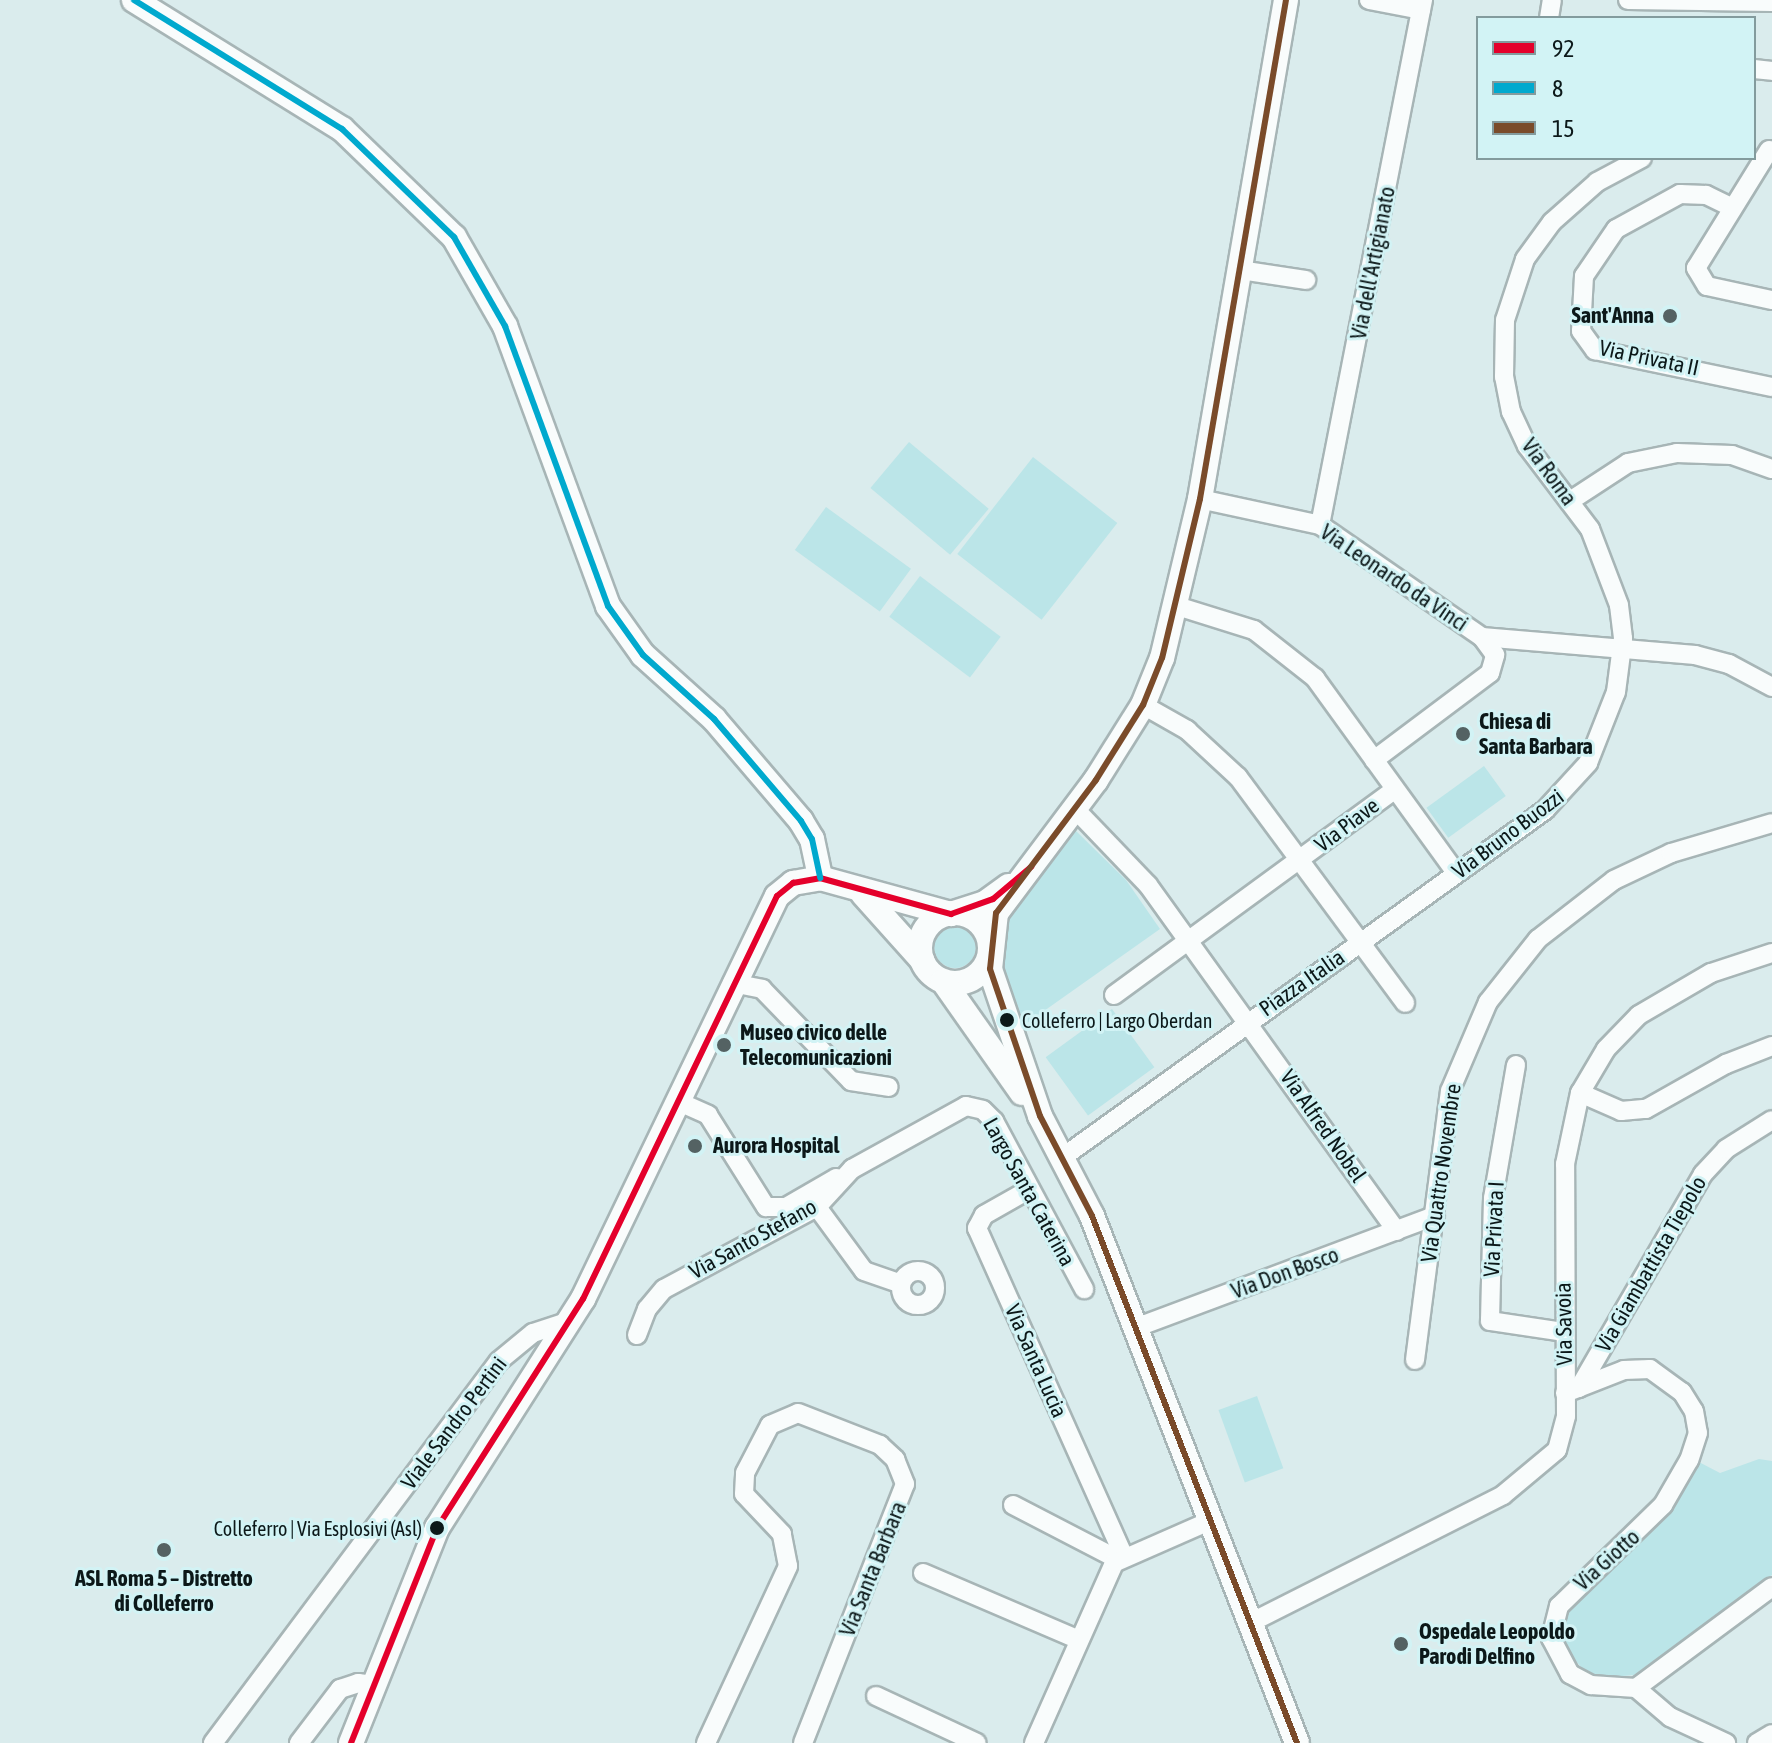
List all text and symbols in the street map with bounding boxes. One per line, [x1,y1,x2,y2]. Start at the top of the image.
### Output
legend [1476,16,1756,160]
text: 92 [1552,35,1575,62]
text: 8 [1552,75,1563,102]
text: 15 [1552,115,1575,142]
street label: Via dell'Artigianato [1345,184,1401,342]
place label: Sant'Anna [1572,303,1654,329]
marker: Sant'Anna [1661,307,1679,325]
street label: Via Privata II [1597,335,1701,381]
street label: Via Roma [1516,433,1582,511]
street label: Via Leonardo da Vinci [1315,519,1473,637]
place label: Chiesa di Santa Barbara [1479,708,1593,760]
marker: Chiesa di Santa Barbara [1454,725,1472,743]
street label: Via Bruno Buozzi [1447,784,1569,884]
street label: Via Piave [1310,792,1384,858]
street label: Piazza Italia [1254,944,1350,1022]
place label: Colleferro | Largo Oberdan [1022,1008,1212,1032]
marker: Colleferro | Largo Oberdan [999,1012,1015,1028]
place label: Museo civico delle Telecomunicazioni [740,1019,892,1070]
marker: Museo civico delle Telecomunicazioni [715,1036,733,1054]
street label: Via Alfred Nobel [1275,1065,1371,1187]
street label: Via Quattro Novembre [1415,1082,1467,1264]
street label: Largo Santa Caterina [977,1113,1081,1271]
place label: Aurora Hospital [713,1133,839,1159]
marker: Aurora Hospital [684,1135,706,1157]
street label: Via Giambattista Tiepolo [1590,1171,1712,1357]
street label: Via Privata I [1478,1181,1510,1277]
street label: Via Santo Stefano [685,1193,821,1285]
street label: Via Don Bosco [1228,1241,1342,1305]
street label: Via Savoia [1550,1282,1578,1366]
street label: Via Santa Lucia [999,1300,1073,1422]
street label: Viale Sandro Pertini [396,1352,512,1494]
street label: Via Santa Barbara [834,1498,912,1640]
place label: Colleferro | Via Esplosivi (Asl) [214,1516,422,1540]
marker: Colleferro | Via Esplosivi (Asl) [429,1520,445,1536]
street label: Via Giotto [1569,1524,1645,1596]
marker: ASL Roma 5 – Distretto di Colleferro [153,1539,175,1561]
place label: ASL Roma 5 – Distretto di Colleferro [75,1565,253,1616]
place label: Ospedale Leopoldo Parodi Delfino [1419,1618,1575,1670]
marker: Ospedale Leopoldo Parodi Delfino [1390,1633,1412,1655]

